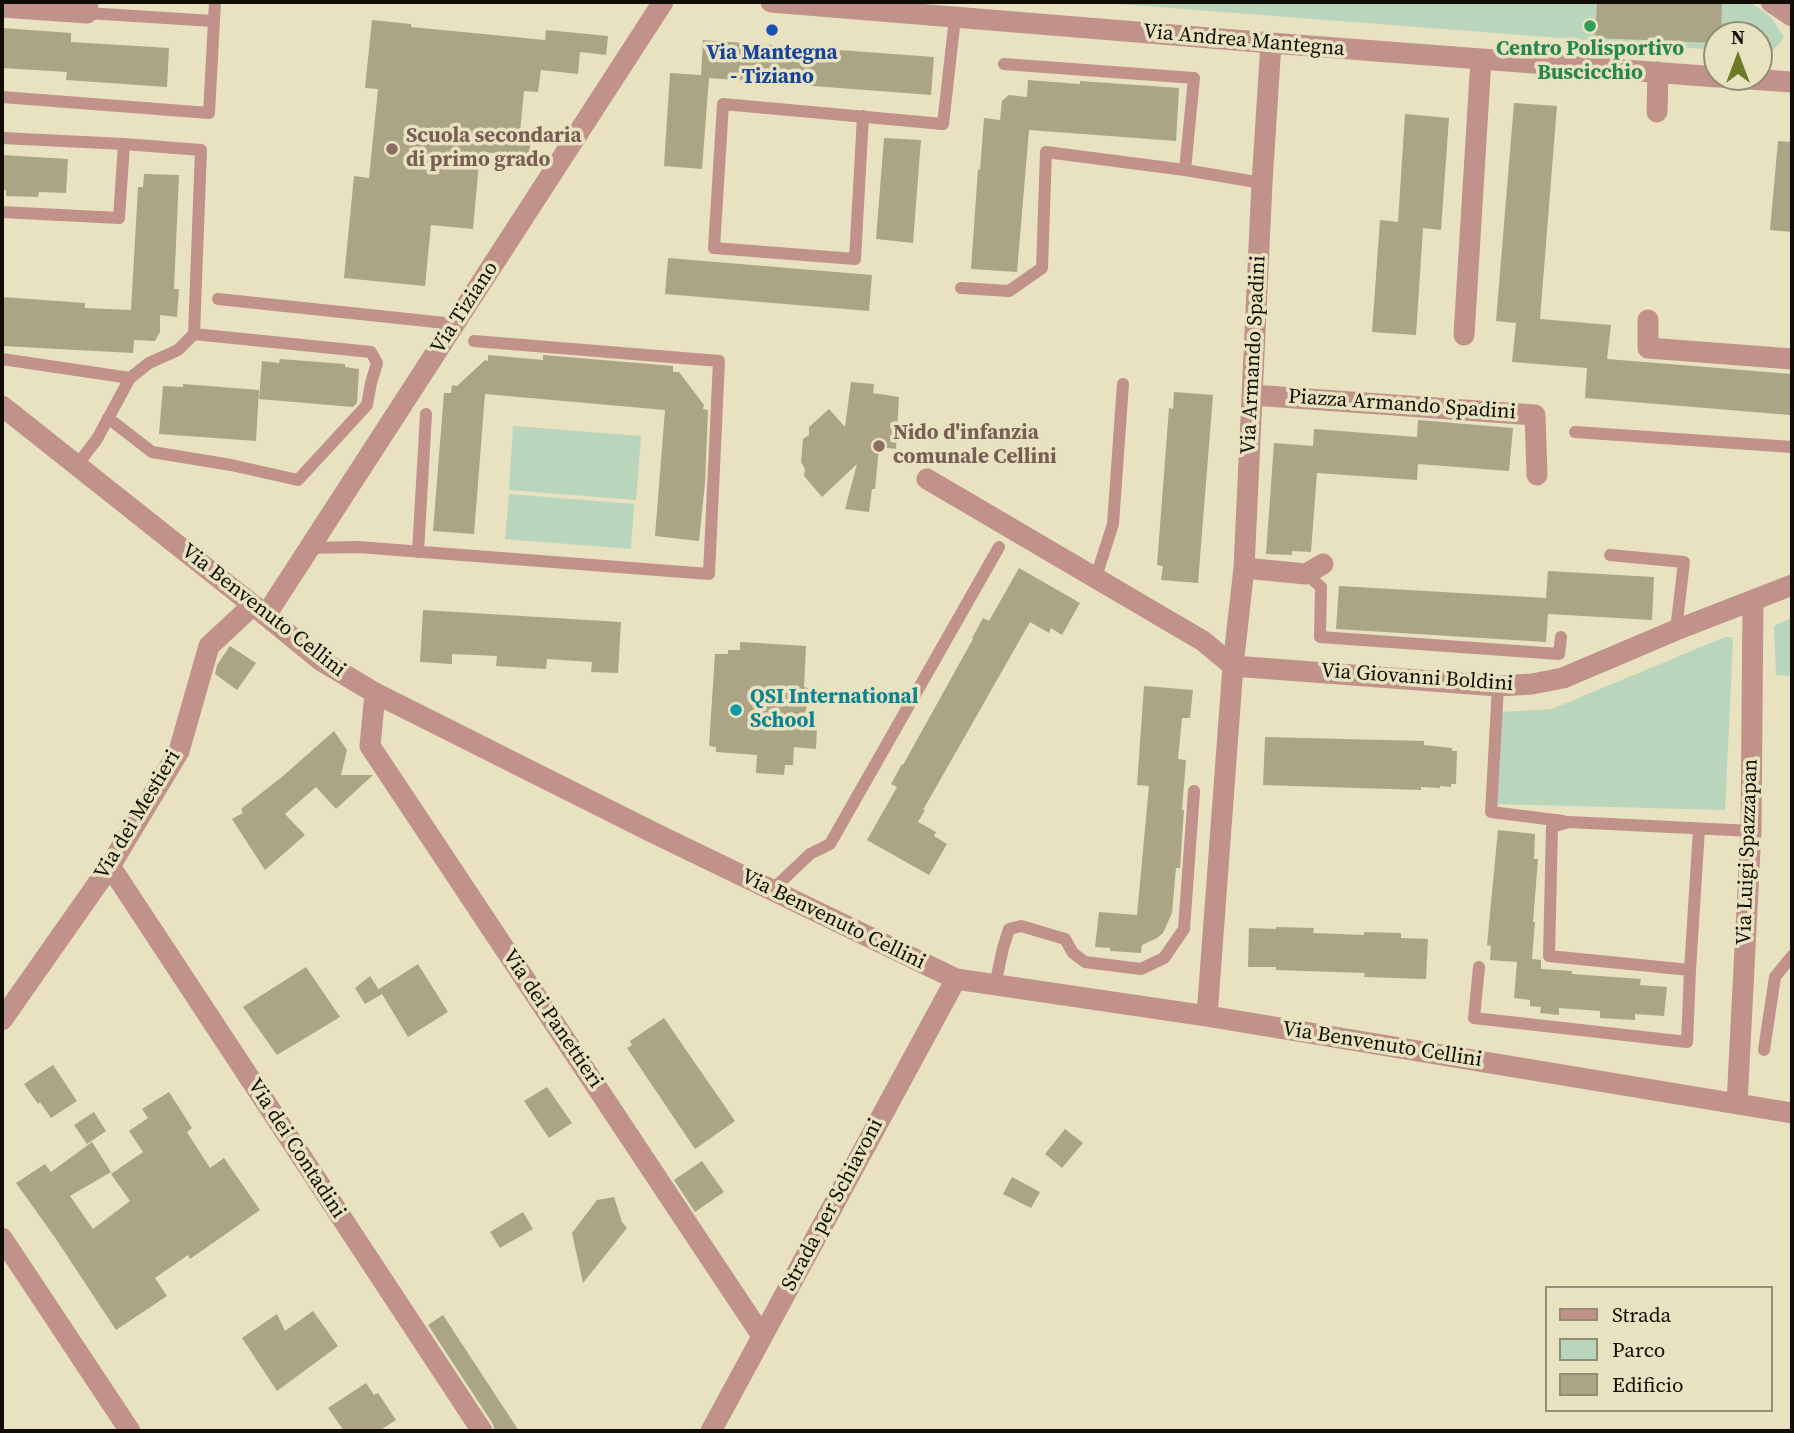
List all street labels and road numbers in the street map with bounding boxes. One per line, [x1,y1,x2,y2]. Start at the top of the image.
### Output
street label: Via Andrea Mantegna [1142,20,1346,62]
street label: Via Armando Spadini [1236,255,1272,455]
street label: Via Tiziano [426,257,504,359]
street label: Piazza Armando Spadini [1287,384,1517,426]
street label: Via Benvenuto Cellini [176,539,350,683]
street label: Via Giovanni Boldini [1320,659,1514,697]
street label: Via dei Mestieri [89,746,187,884]
street label: Via Luigi Spazzapan [1732,758,1764,946]
street label: Via Benvenuto Cellini [737,864,929,976]
street label: Via dei Panettieri [496,945,608,1093]
street label: Via Benvenuto Cellini [1280,1017,1484,1073]
street label: Via dei Contadini [242,1075,350,1223]
street label: Strada per Schiavoni [777,1115,889,1295]

